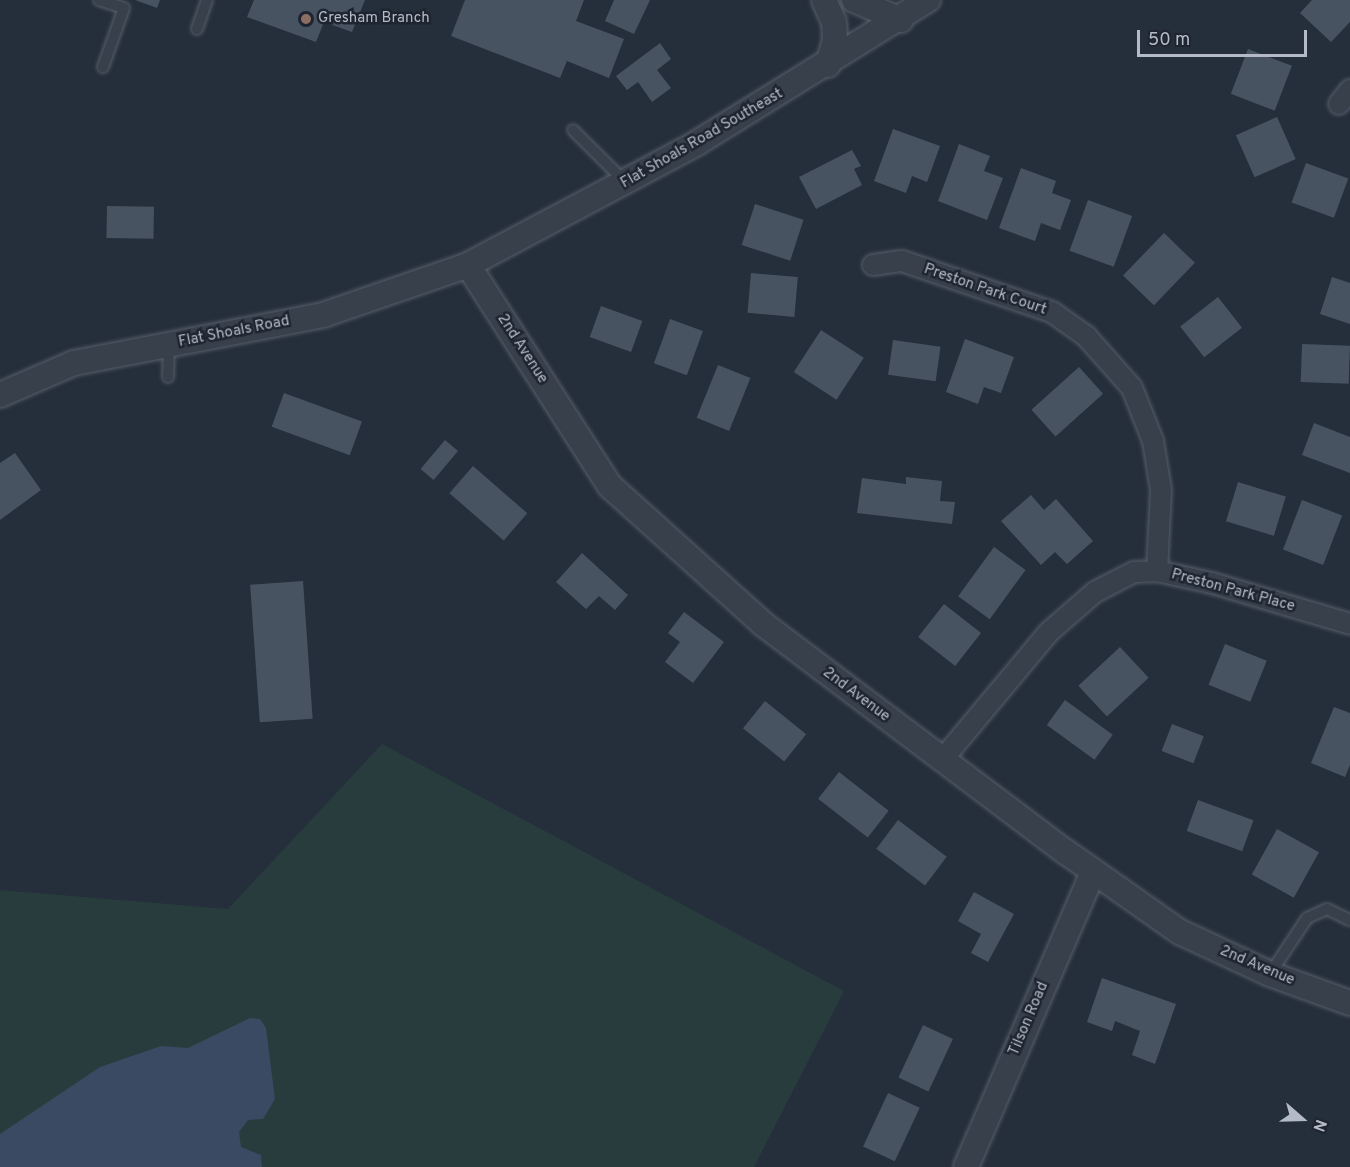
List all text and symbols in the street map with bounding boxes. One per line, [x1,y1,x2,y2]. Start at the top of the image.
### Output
place label: Gresham Branch [318,10,430,28]
marker: Gresham Branch [299,12,313,26]
scale bar [1140,18,1310,56]
text: 50 m [1148,29,1190,52]
street label: Flat Shoals Road Southeast [618,85,786,193]
street label: Preston Park Court [921,261,1049,319]
street label: 2nd Avenue [493,311,551,387]
street label: Flat Shoals Road [177,312,291,352]
street label: Preston Park Place [1169,566,1297,616]
street label: 2nd Avenue [819,664,893,726]
street label: 2nd Avenue [1217,942,1297,990]
street label: Tilson Road [1005,979,1053,1059]
north arrow [1272,1089,1332,1149]
text: N [1308,1116,1330,1134]

